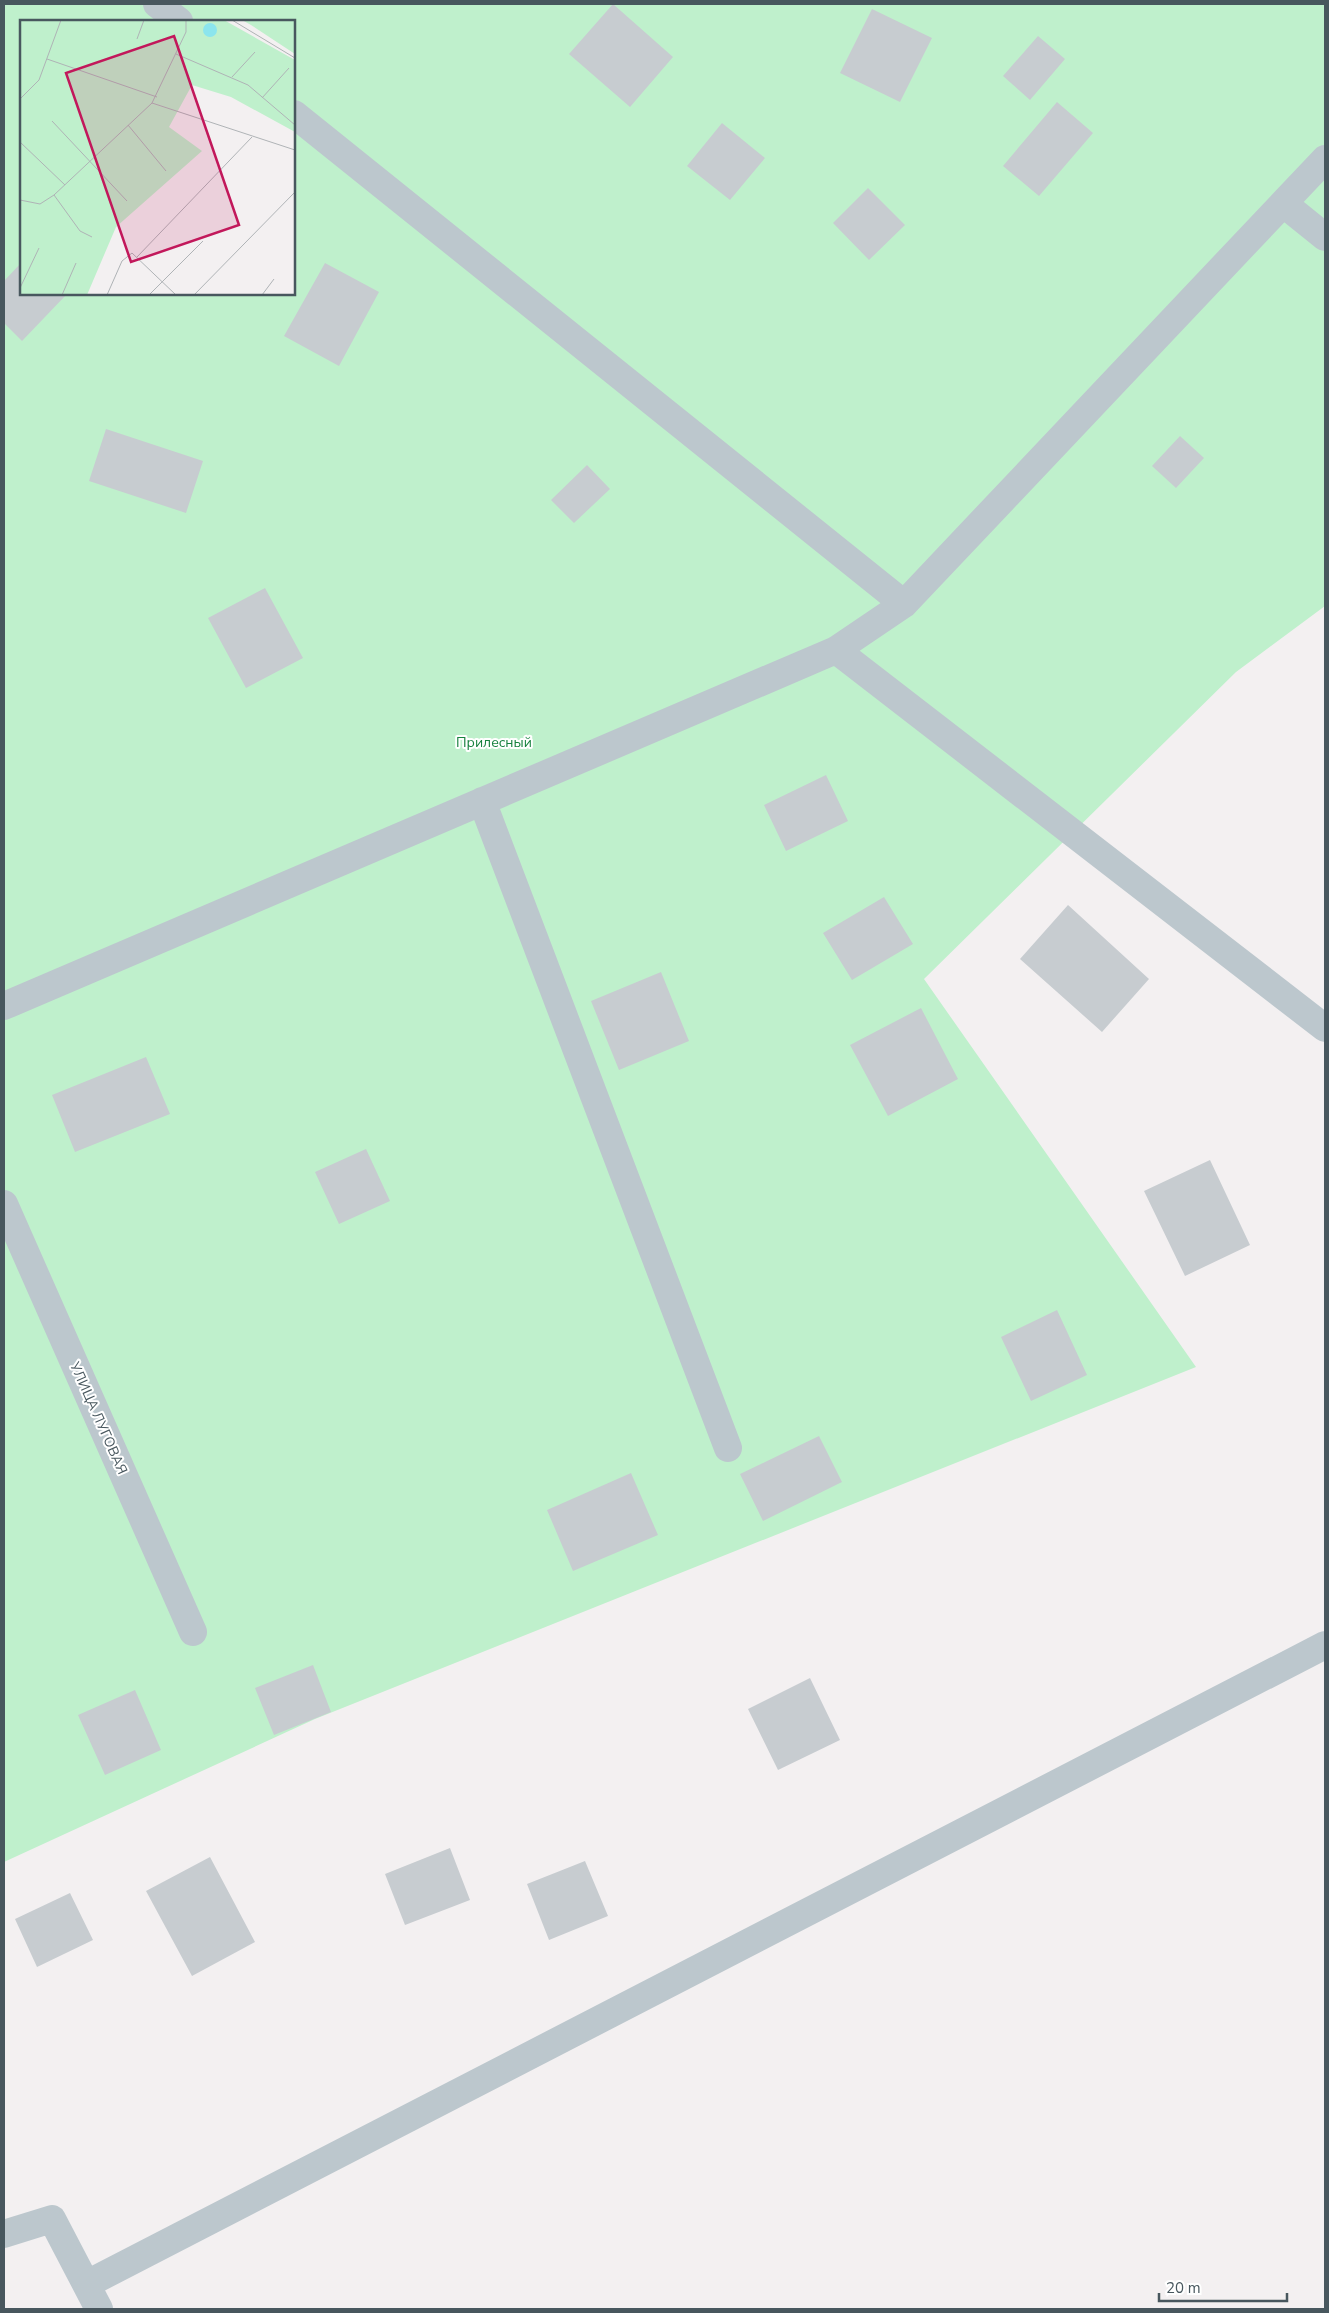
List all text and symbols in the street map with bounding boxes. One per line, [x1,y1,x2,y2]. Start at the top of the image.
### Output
inset map [20,20,295,295]
park label: Прилесный [456,733,532,752]
street label: УЛИЦА ЛУГОВАЯ [65,1358,132,1477]
scale bar [1159,2270,1286,2302]
text: 20 m [1166,2278,1201,2298]

